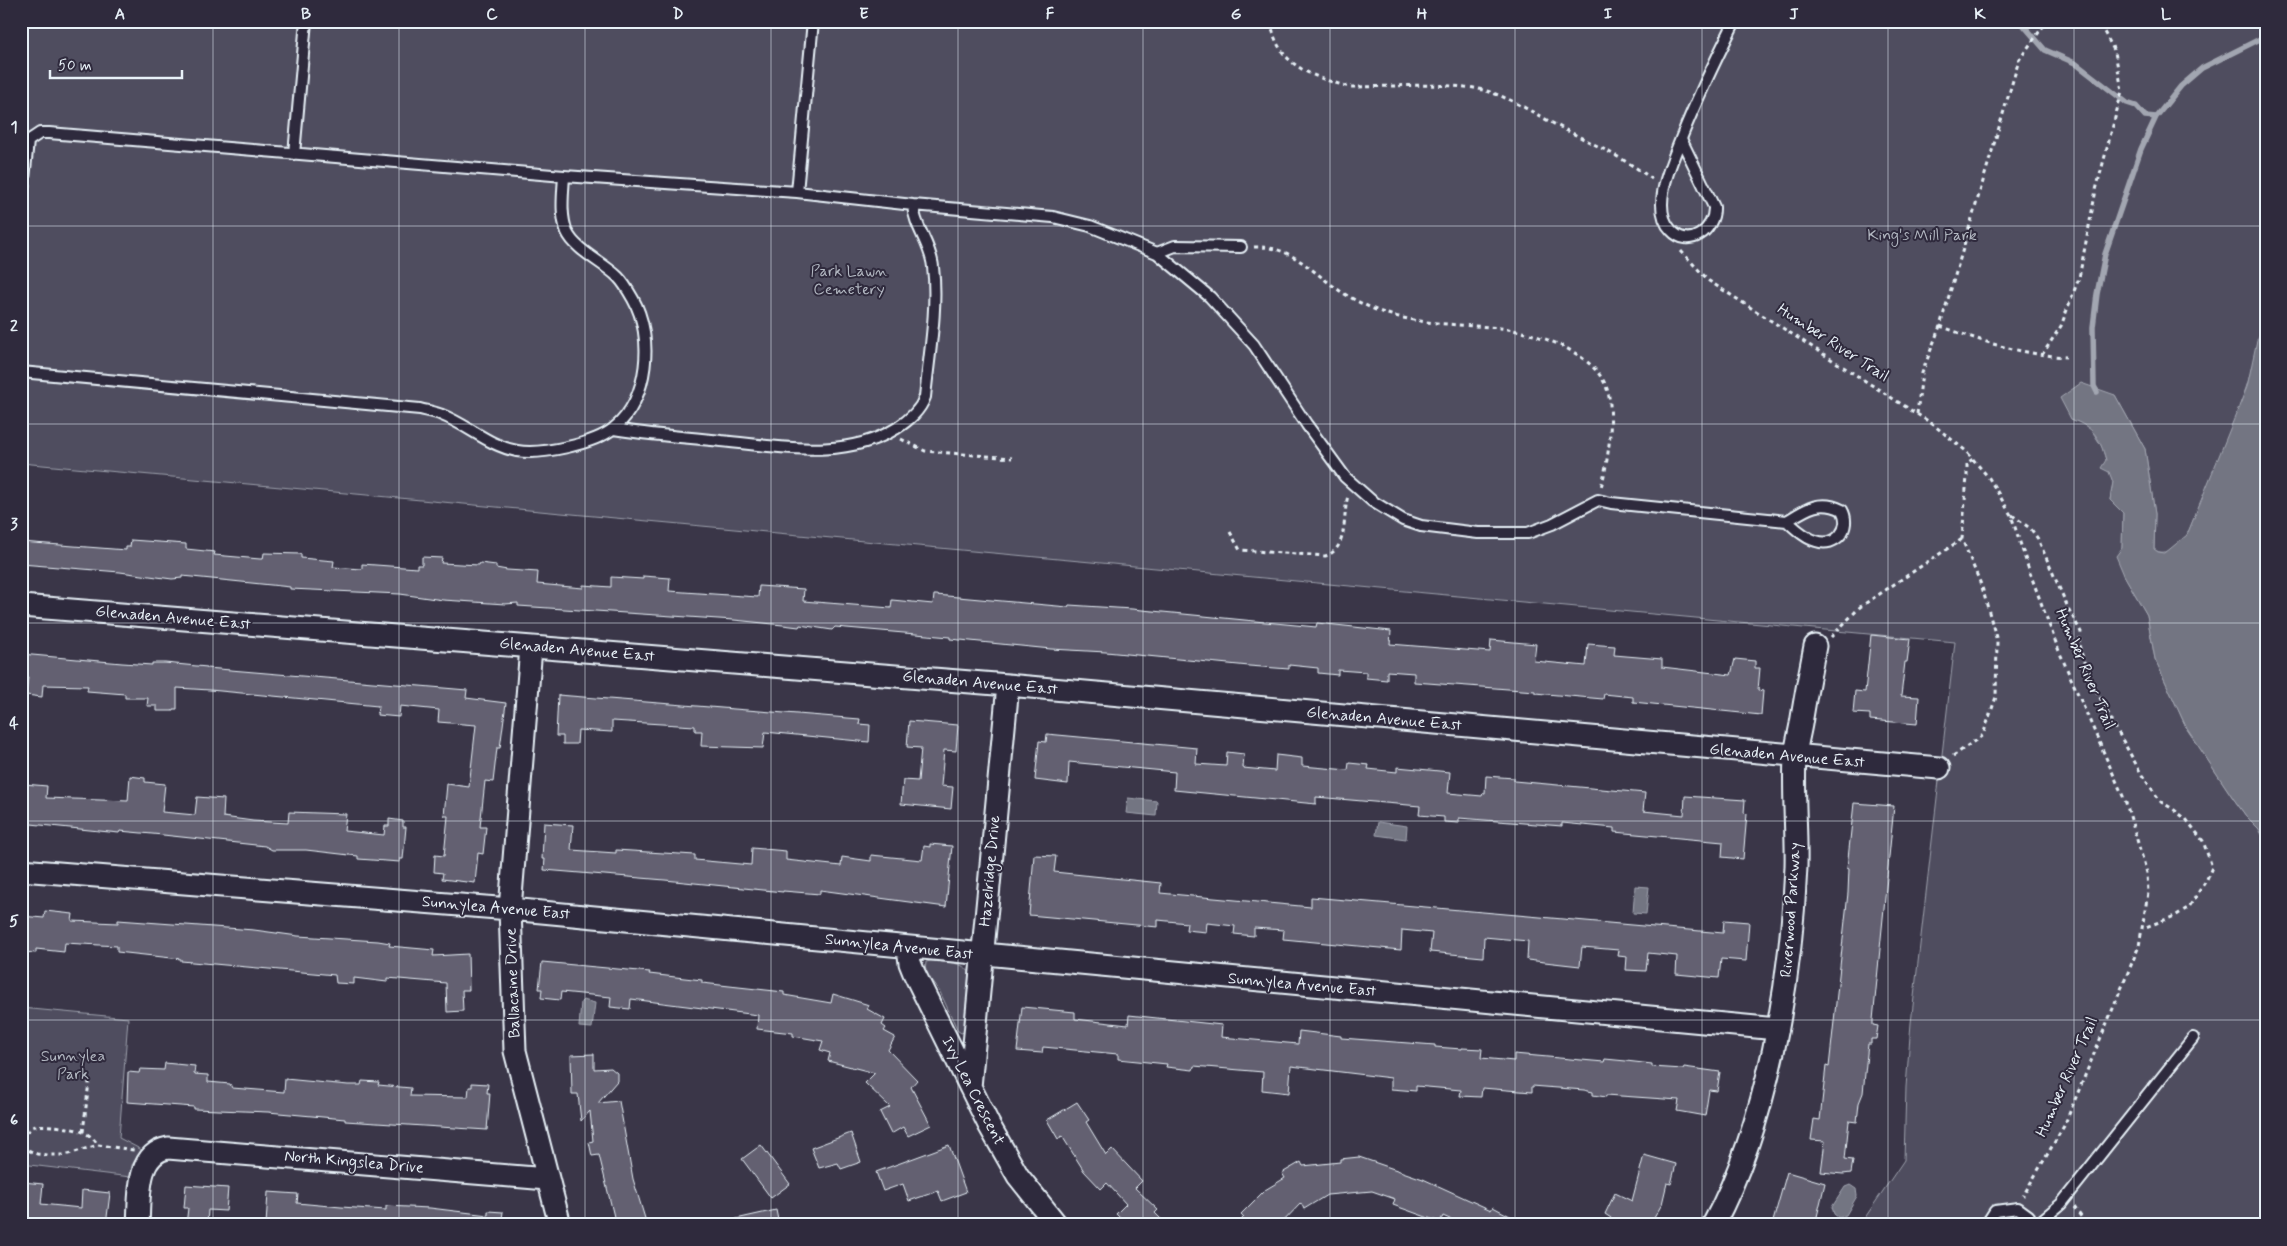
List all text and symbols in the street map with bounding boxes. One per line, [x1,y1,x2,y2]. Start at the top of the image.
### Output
text: A [115,4,125,25]
text: B [301,4,311,25]
text: C [486,4,498,25]
text: D [672,4,684,25]
text: E [859,4,869,25]
text: F [1046,4,1055,25]
text: G [1231,4,1242,25]
text: H [1417,4,1428,25]
text: I [1604,4,1613,25]
text: J [1789,4,1799,25]
text: K [1974,4,1986,25]
text: L [2161,4,2172,25]
scale bar [50,48,182,80]
text: 50 m [58,56,92,76]
text: 1 [10,117,18,138]
park label: King's Mill Park [1867,225,1977,247]
park label: Park Lawn Cemetery [810,261,888,300]
street label: Humber River Trail [1773,299,1893,387]
text: 2 [10,316,18,337]
text: 3 [10,514,18,535]
street label: Glenaden Avenue East [94,601,252,635]
street label: Humber River Trail [2050,605,2120,733]
street label: Glenaden Avenue East [498,633,656,667]
street label: Glenaden Avenue East [901,666,1059,700]
street label: Glenaden Avenue East [1305,702,1463,736]
text: 4 [9,713,19,734]
street label: Glenaden Avenue East [1708,739,1866,773]
street label: Hazelridge Drive [975,814,1006,928]
street label: Riverwood Parkway [1776,842,1806,978]
street label: Sunnylea Avenue East [421,891,571,925]
text: 5 [9,911,19,932]
street label: Ballacaine Drive [501,927,525,1039]
street label: Sunnylea Avenue East [824,929,974,965]
street label: Sunnylea Avenue East [1227,968,1377,1002]
street label: Humber River Trail [2031,1014,2103,1140]
street label: Ivy Lea Crescent [937,1033,1010,1149]
park label: Sunnylea Park [41,1046,105,1085]
text: 6 [10,1110,18,1131]
street label: North Kingslea Drive [283,1145,425,1180]

